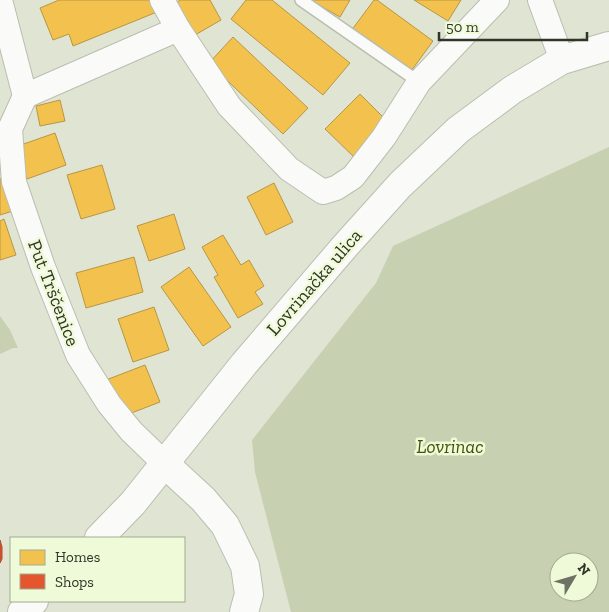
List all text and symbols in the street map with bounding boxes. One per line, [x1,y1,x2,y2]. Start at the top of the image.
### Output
scale bar [439,10,586,42]
text: 50 m [446,18,479,36]
street label: Lovrinačka ulica [261,224,367,340]
street label: Put Trščenice [23,237,85,349]
park label: Lovrinac [416,435,484,458]
legend [10,537,185,602]
text: Homes [55,548,100,566]
north arrow [549,552,599,602]
text: N [574,560,594,579]
text: Shops [55,573,94,591]

